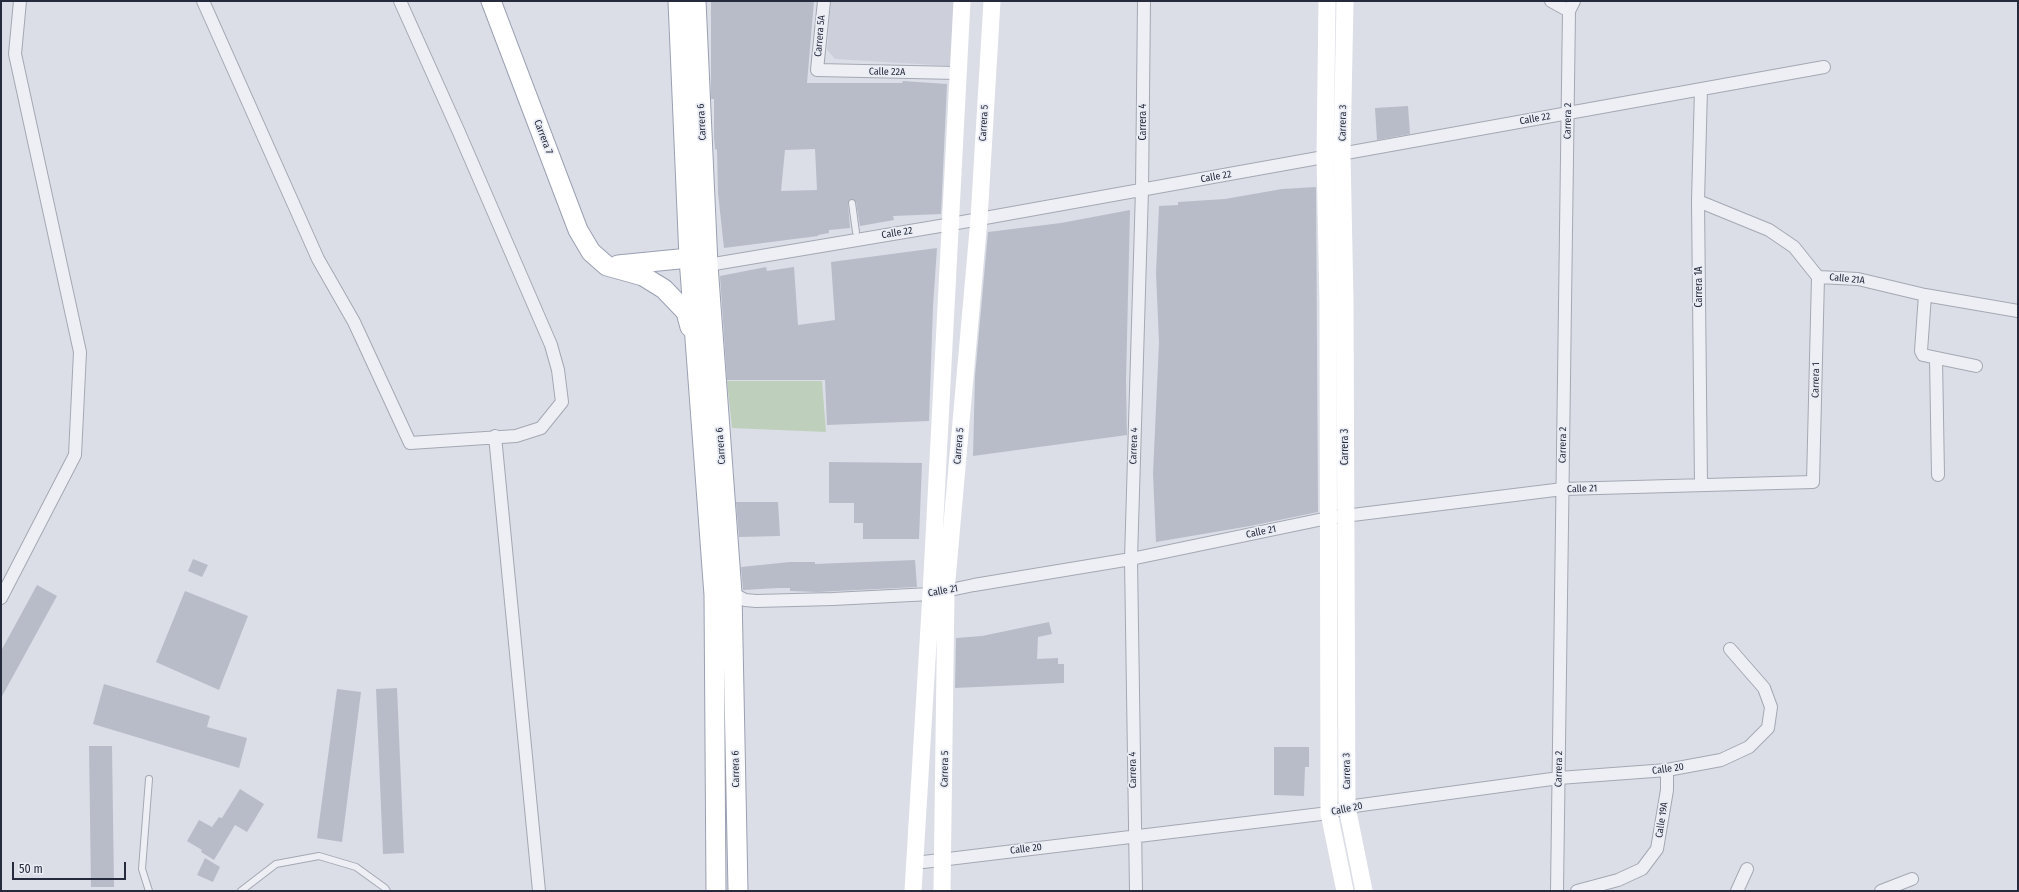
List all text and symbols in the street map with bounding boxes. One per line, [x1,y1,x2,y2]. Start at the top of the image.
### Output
street label: Carrera 5A [812,15,828,57]
street label: Calle 22A [869,66,905,78]
street label: Carrera 6 [695,103,709,141]
street label: Carrera 2 [1562,103,1574,139]
street label: Carrera 5 [977,104,991,142]
street label: Carrera 4 [1137,104,1149,140]
street label: Carrera 3 [1337,105,1349,141]
street label: Calle 22 [1519,110,1551,128]
street label: Carrera 7 [531,118,555,156]
street label: Calle 22 [1200,168,1232,186]
street label: Calle 22 [881,225,913,241]
street label: Carrera 1A [1693,266,1705,308]
street label: Calle 21A [1829,271,1865,287]
street label: Carrera 1 [1810,362,1822,398]
street label: Carrera 6 [714,427,728,465]
street label: Carrera 5 [951,427,967,465]
street label: Carrera 4 [1127,427,1141,465]
street label: Carrera 2 [1557,427,1569,463]
street label: Carrera 3 [1339,429,1351,465]
street label: Calle 21 [1567,482,1597,496]
street label: Calle 21 [1245,523,1277,541]
street label: Calle 21 [927,582,959,600]
street label: Carrera 6 [730,750,742,788]
street label: Carrera 5 [939,751,951,787]
street label: Carrera 2 [1553,751,1565,787]
street label: Carrera 4 [1127,752,1139,788]
street label: Carrera 3 [1341,753,1353,789]
street label: Calle 20 [1651,761,1685,777]
street label: Calle 20 [1330,800,1364,818]
street label: Calle 19A [1653,801,1671,839]
street label: Calle 20 [1009,841,1043,857]
scale bar [14,854,128,880]
text: 50 m [19,862,43,876]

